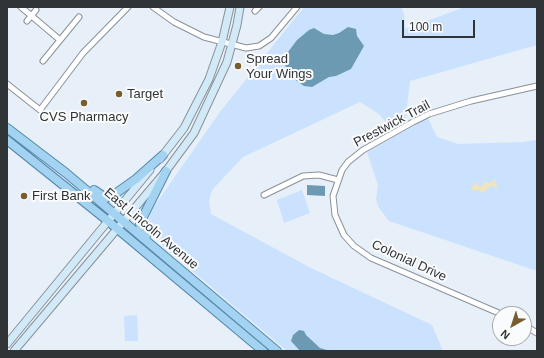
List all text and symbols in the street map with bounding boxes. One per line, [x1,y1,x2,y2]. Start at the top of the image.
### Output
scale bar [404,12,477,38]
text: 100 m [409,20,442,34]
place label: Spread Your Wings [246,51,312,82]
marker: Spread Your Wings [233,61,243,71]
place label: Target [127,86,163,102]
marker: Target [114,89,124,99]
street label: Prestwick Trail [351,97,433,151]
marker: CVS Pharmacy [79,98,89,108]
place label: CVS Pharmacy [40,109,128,125]
street label: East Lincoln Avenue [101,185,201,273]
place label: First Bank [32,188,91,204]
marker: First Bank [19,191,29,201]
street label: Colonial Drive [369,237,449,285]
north arrow [492,306,532,346]
text: N [498,327,512,342]

